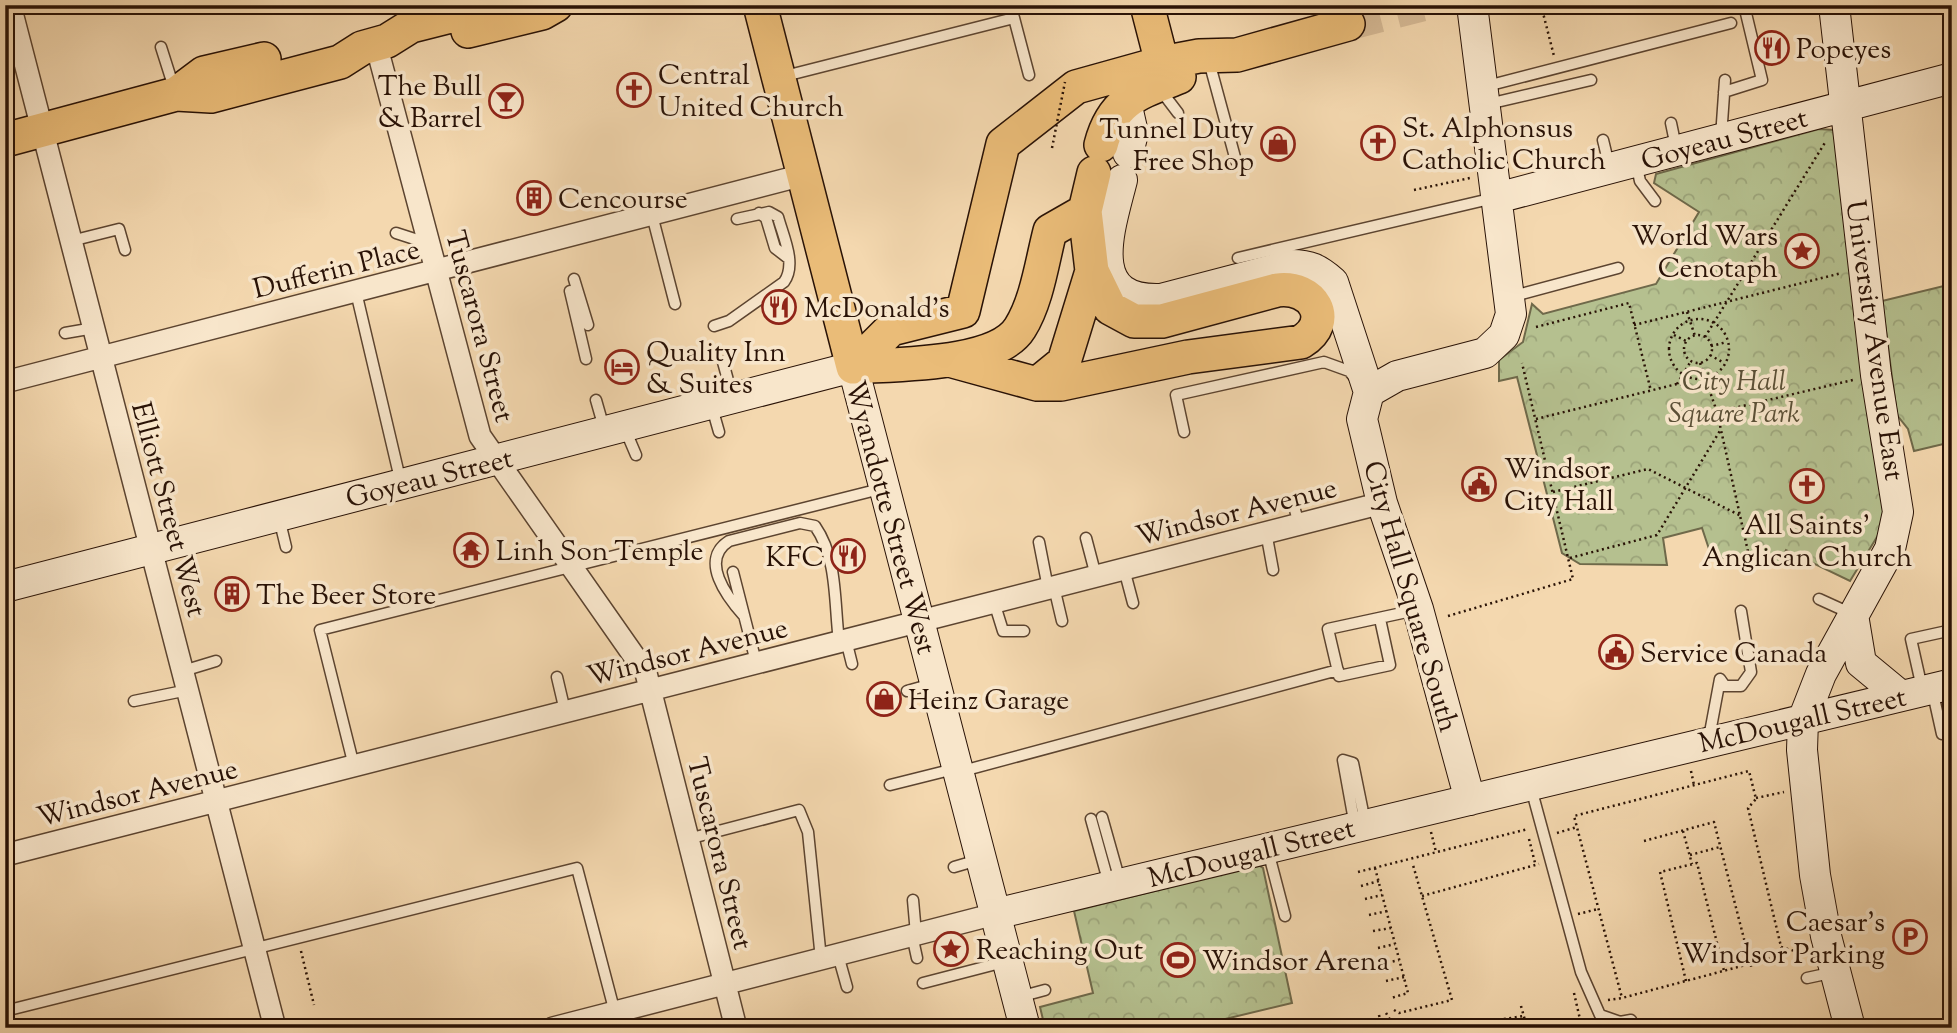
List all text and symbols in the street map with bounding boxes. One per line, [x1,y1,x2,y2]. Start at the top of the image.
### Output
restaurant icon: Popeyes [1753,29,1791,67]
place label: Popeyes [1796,31,1891,71]
place label: Central United Church [658,57,844,129]
place label: The Bull & Barrel [378,68,482,140]
church icon: Central United Church [615,71,653,109]
bar icon: The Bull & Barrel [487,82,525,120]
street label: Goyeau Street [1637,99,1813,182]
place label: St. Alphonsus Catholic Church [1402,110,1606,182]
place label: Tunnel Duty Free Shop [1099,111,1254,183]
church icon: St. Alphonsus Catholic Church [1359,124,1397,162]
shop icon: Tunnel Duty Free Shop [1259,125,1297,163]
building icon: Cencourse [515,179,553,217]
place label: Cencourse [558,181,688,221]
street label: University Avenue East [1834,198,1913,484]
place label: World Wars Cenotaph [1631,218,1778,290]
street label: Tuscarora Street [433,226,523,428]
street label: Dufferin Place [249,231,424,311]
place icon: World Wars Cenotaph [1783,232,1821,270]
restaurant icon: McDonald's [760,288,798,326]
place label: McDonald's [804,290,950,330]
place label: Quality Inn & Suites [646,334,786,406]
hotel icon: Quality Inn & Suites [603,348,641,386]
park label: City Hall Square Park [1668,363,1800,435]
street label: Wyandotte Street West [833,377,945,659]
street label: Elliott Street West [119,398,215,622]
street label: Goyeau Street [342,440,518,520]
place label: Windsor City Hall [1504,451,1614,523]
street label: City Hall Square South [1351,457,1467,737]
public building icon: Windsor City Hall [1460,465,1498,503]
church icon: All Saints' Anglican Church [1788,467,1826,505]
street label: Windsor Avenue [1132,470,1341,558]
place label: All Saints' Anglican Church [1702,507,1912,579]
temple icon: Linh Son Temple [452,531,490,569]
place label: Linh Son Temple [496,533,703,573]
restaurant icon: KFC [829,537,867,575]
place label: KFC [766,539,824,579]
building icon: The Beer Store [213,575,251,613]
place label: The Beer Store [256,577,436,617]
street label: Windsor Avenue [583,610,792,698]
public building icon: Service Canada [1597,633,1635,671]
place label: Service Canada [1640,635,1827,675]
street label: McDougall Street [1695,678,1911,765]
shop icon: Heinz Garage [865,680,903,718]
place label: Heinz Garage [908,682,1069,722]
street label: Windsor Avenue [33,751,242,839]
street label: Tuscarora Street [675,753,761,955]
street label: McDougall Street [1144,810,1360,900]
place label: Caesar's Windsor Parking [1681,904,1885,976]
parking icon: Caesar's Windsor Parking [1891,918,1929,956]
place icon: Reaching Out [932,930,970,968]
place label: Reaching Out [976,932,1144,972]
sports icon: Windsor Arena [1159,941,1197,979]
place label: Windsor Arena [1202,943,1390,983]

